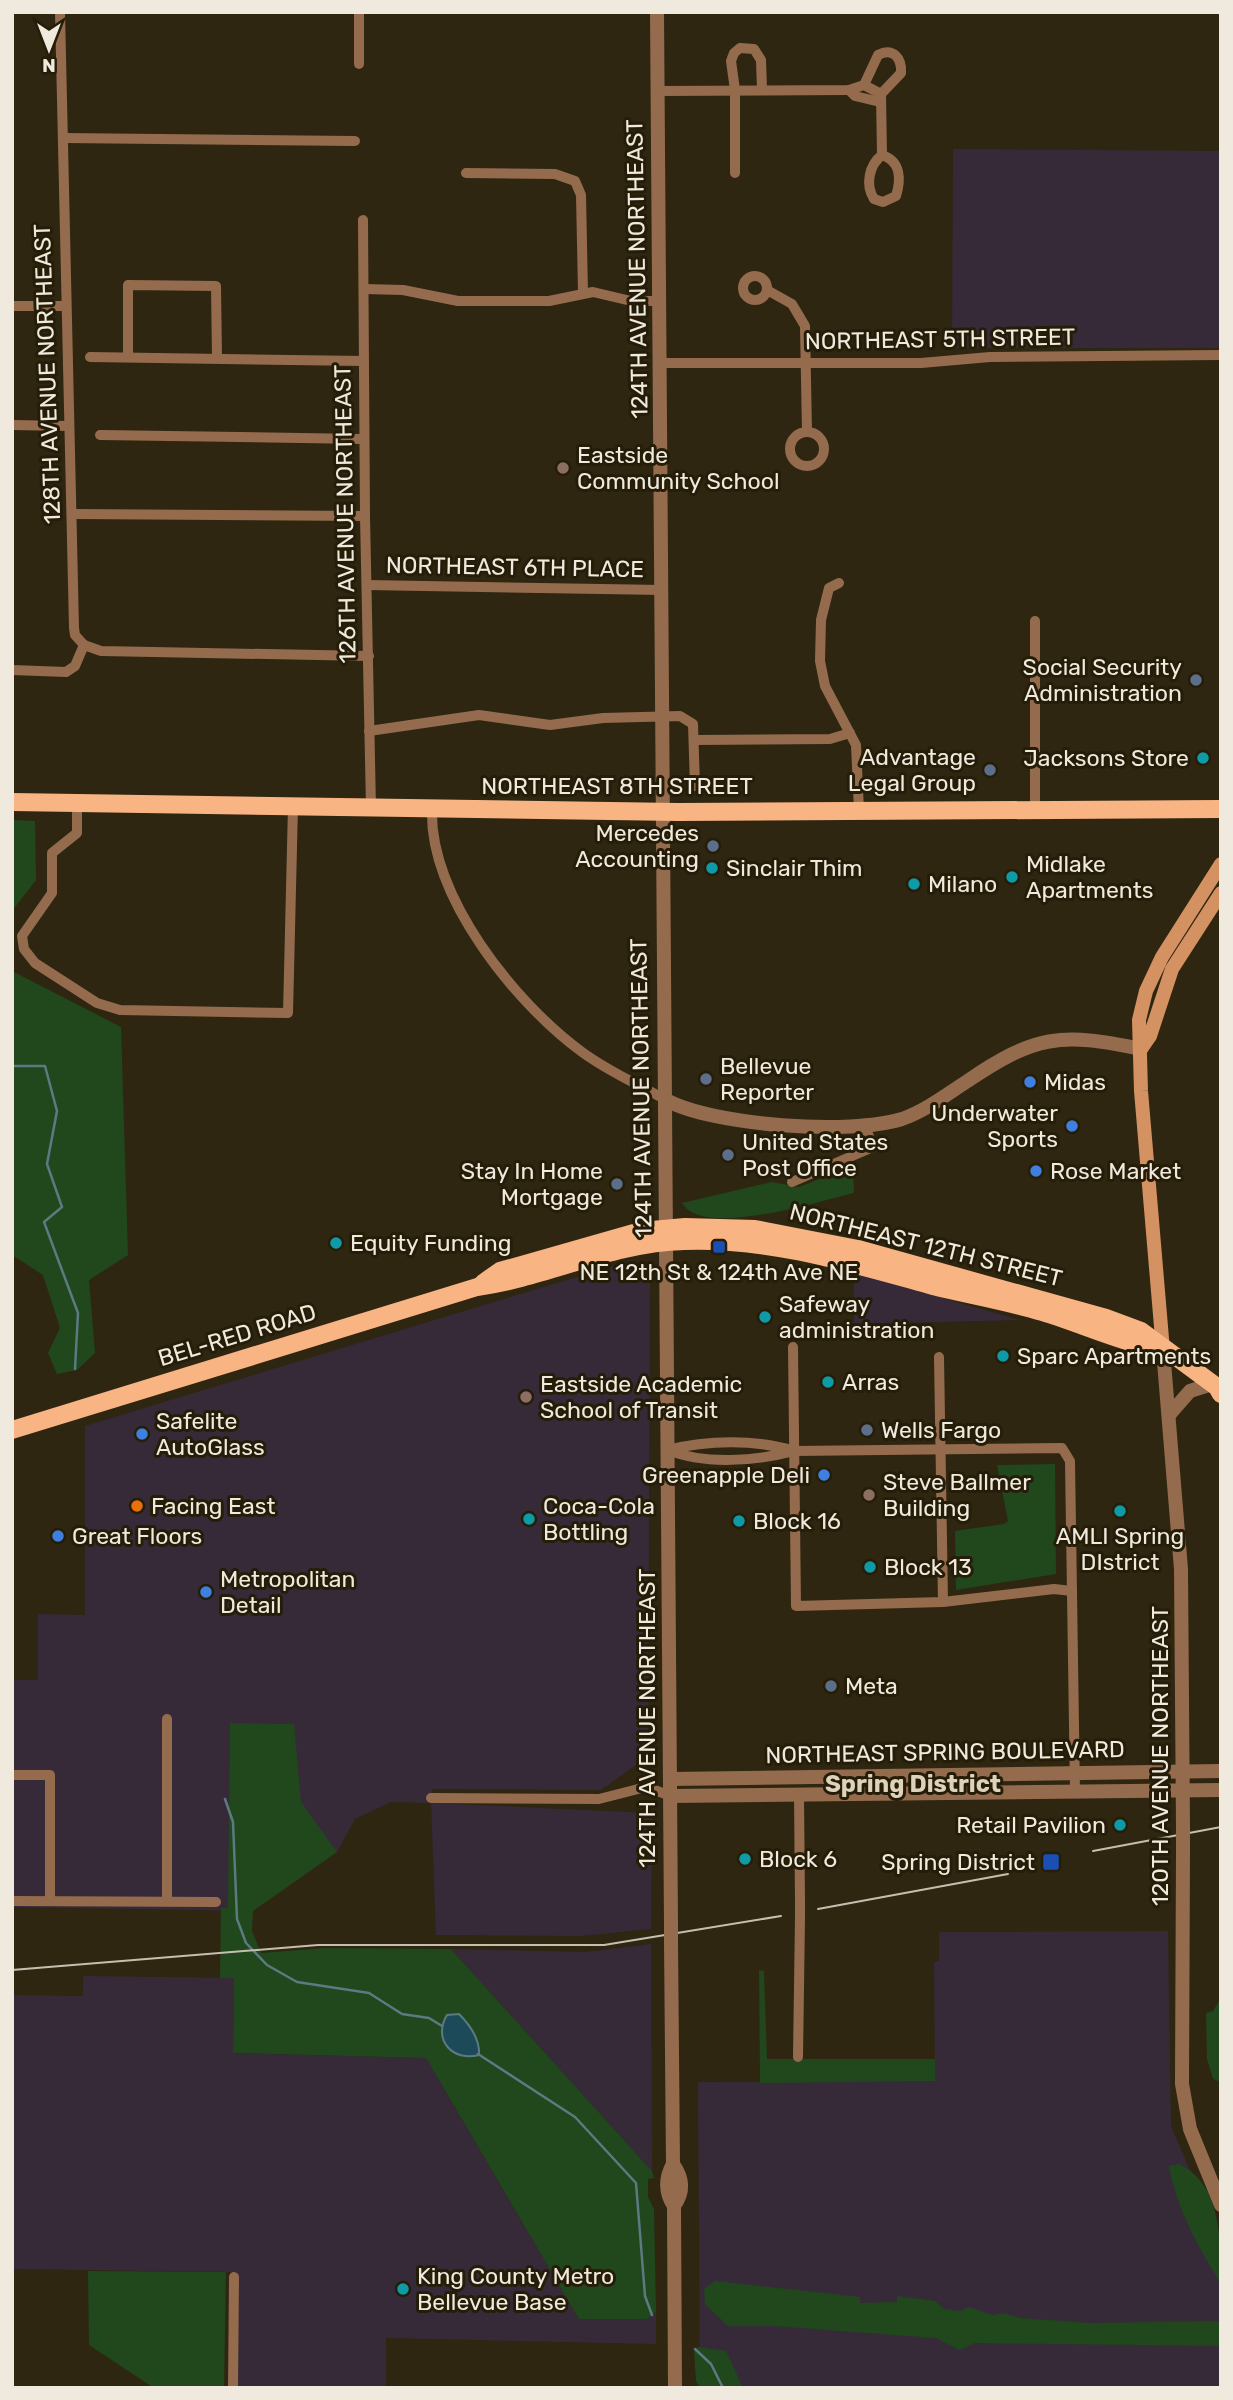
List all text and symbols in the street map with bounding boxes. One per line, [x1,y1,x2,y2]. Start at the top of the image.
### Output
north arrow [14,14,84,84]
text: N [42,54,56,77]
street label: 124TH AVENUE NORTHEAST [620,119,654,419]
street label: 128TH AVENUE NORTHEAST [28,223,66,525]
street label: NORTHEAST 5TH STREET [805,323,1075,355]
street label: 126TH AVENUE NORTHEAST [328,364,362,664]
place label: Eastside Community School [577,441,779,495]
marker: Eastside Community School [555,460,571,476]
street label: NORTHEAST 6TH PLACE [386,551,644,583]
place label: Social Security Administration [1023,653,1182,707]
marker: Social Security Administration [1188,672,1204,688]
place label: Advantage Legal Group [848,743,976,797]
place label: Jacksons Store [1023,744,1189,772]
marker: Jacksons Store [1195,750,1211,766]
marker: Advantage Legal Group [982,762,998,778]
street label: NORTHEAST 8TH STREET [481,772,753,800]
place label: Mercedes Accounting [575,819,699,873]
marker: Mercedes Accounting [705,838,721,854]
place label: Midlake Apartments [1026,850,1153,904]
place label: Sinclair Thim [726,854,863,882]
marker: Sinclair Thim [704,860,720,876]
marker: Midlake Apartments [1004,869,1020,885]
place label: Milano [928,870,997,898]
marker: Milano [906,876,922,892]
street label: 124TH AVENUE NORTHEAST [624,938,658,1238]
place label: Bellevue Reporter [720,1052,814,1106]
place label: Midas [1044,1068,1106,1096]
marker: Bellevue Reporter [698,1071,714,1087]
marker: Midas [1022,1074,1038,1090]
place label: Underwater Sports [931,1099,1058,1153]
marker: Underwater Sports [1064,1118,1080,1134]
place label: United States Post Office [742,1128,888,1182]
marker: United States Post Office [720,1147,736,1163]
place label: Stay In Home Mortgage [461,1157,603,1211]
place label: Rose Market [1050,1157,1181,1185]
marker: Rose Market [1028,1163,1044,1179]
marker: Stay In Home Mortgage [609,1176,625,1192]
street label: NORTHEAST 12TH STREET [787,1198,1065,1292]
place label: Equity Funding [350,1229,512,1257]
marker: Equity Funding [328,1235,344,1251]
marker: NE 12th St & 124th Ave NE [711,1239,727,1255]
place label: NE 12th St & 124th Ave NE [580,1258,858,1286]
place label: Safeway administration [779,1290,934,1344]
street label: BEL-RED ROAD [155,1298,319,1372]
marker: Safeway administration [757,1309,773,1325]
place label: Sparc Apartments [1017,1342,1211,1370]
marker: Sparc Apartments [995,1348,1011,1364]
place label: Arras [842,1368,899,1396]
place label: Eastside Academic School of Transit [540,1370,742,1424]
marker: Arras [820,1374,836,1390]
marker: Eastside Academic School of Transit [518,1389,534,1405]
place label: Safelite AutoGlass [156,1407,265,1461]
place label: Wells Fargo [881,1416,1001,1444]
marker: Wells Fargo [859,1422,875,1438]
marker: Safelite AutoGlass [134,1426,150,1442]
place label: Greenapple Deli [642,1461,810,1489]
marker: Greenapple Deli [816,1467,832,1483]
place label: Steve Ballmer Building [883,1468,1031,1522]
marker: Steve Ballmer Building [861,1487,877,1503]
place label: Facing East [151,1492,275,1520]
place label: Coca-Cola Bottling [543,1492,655,1546]
marker: Facing East [129,1498,145,1514]
marker: AMLI Spring DIstrict [1112,1503,1128,1519]
place label: Block 16 [753,1507,841,1535]
marker: Coca-Cola Bottling [521,1511,537,1527]
marker: Block 16 [731,1513,747,1529]
place label: Great Floors [72,1522,202,1550]
place label: AMLI Spring DIstrict [1056,1522,1184,1576]
marker: Great Floors [50,1528,66,1544]
place label: Block 13 [884,1553,972,1581]
marker: Block 13 [862,1559,878,1575]
place label: Metropolitan Detail [220,1565,355,1619]
street label: 124TH AVENUE NORTHEAST [633,1568,661,1868]
marker: Metropolitan Detail [198,1584,214,1600]
street label: 120TH AVENUE NORTHEAST [1146,1606,1174,1906]
place label: Meta [845,1672,898,1700]
marker: Meta [823,1678,839,1694]
street label: NORTHEAST SPRING BOULEVARD [765,1735,1125,1769]
district label: Spring District [825,1770,1001,1798]
place label: Retail Pavilion [956,1811,1106,1839]
marker: Retail Pavilion [1112,1817,1128,1833]
place label: Block 6 [759,1845,837,1873]
place label: Spring District [881,1848,1035,1876]
marker: Block 6 [737,1851,753,1867]
marker: Spring District [1041,1852,1061,1872]
place label: King County Metro Bellevue Base [417,2262,614,2316]
marker: King County Metro Bellevue Base [395,2281,411,2297]

